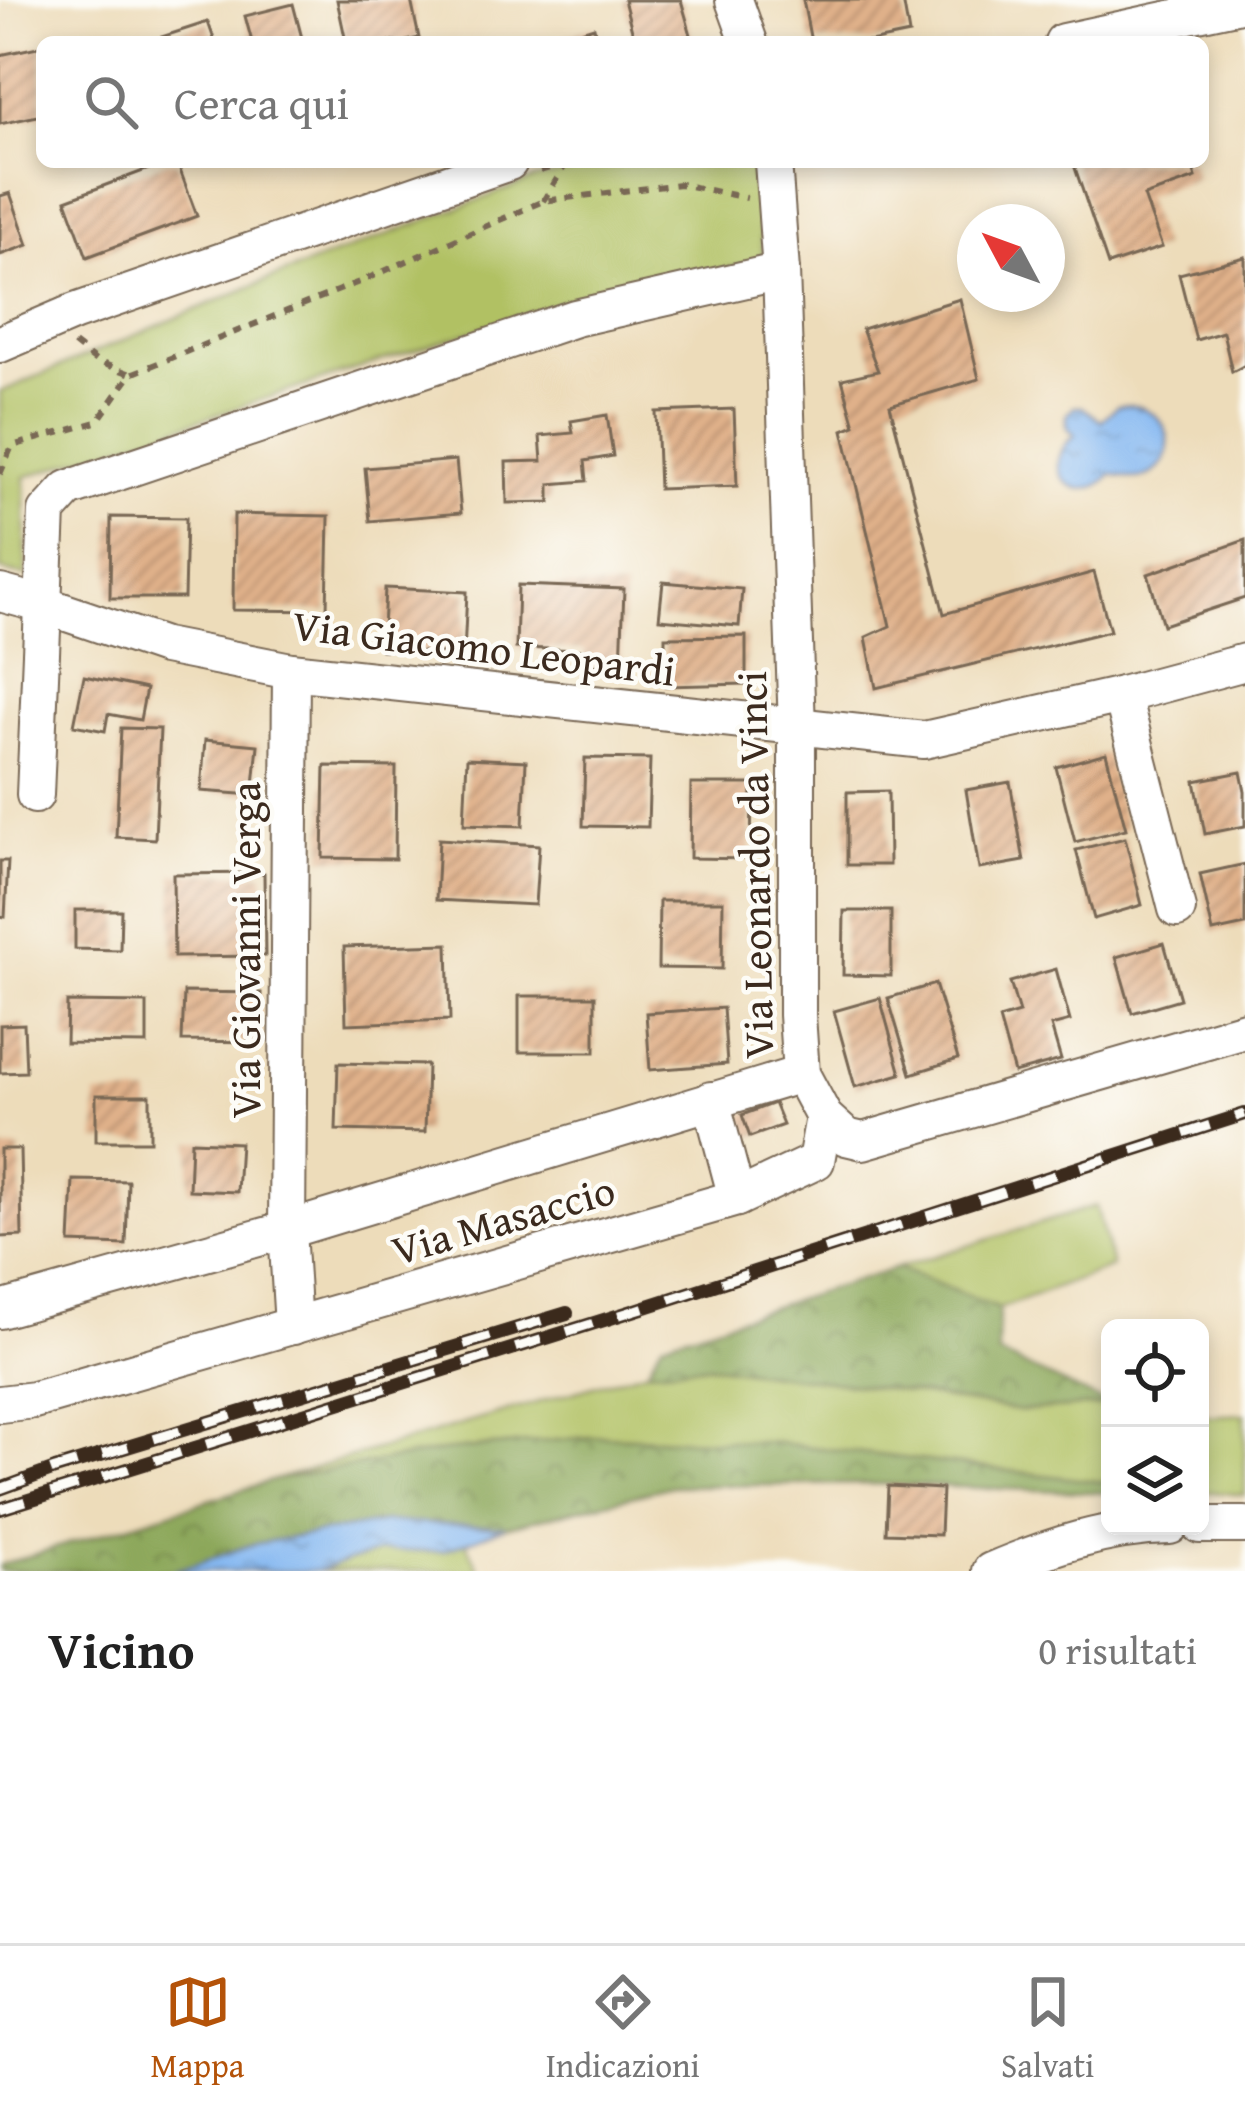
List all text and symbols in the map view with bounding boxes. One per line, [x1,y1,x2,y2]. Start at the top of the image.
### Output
search box [36,36,1209,168]
icon: search [78,69,144,135]
text: Cerca qui [174,70,349,135]
north arrow [957,204,1065,312]
street label: Via Giacomo Leopardi [289,593,679,701]
street label: Via Leonardo da Vinci [720,670,788,1060]
street label: Via Giovanni Verga [214,782,275,1118]
street label: Via Masaccio [384,1158,622,1280]
map controls [1101,1319,1209,1535]
button: locate [1101,1319,1209,1427]
button: layers [1101,1427,1209,1535]
text: Vicino [48,1612,195,1687]
text: 0 risultati [1038,1621,1197,1678]
tab: Mappa [151,1969,244,2089]
tab: Indicazioni [546,1969,700,2089]
tab: Salvati [1001,1969,1094,2089]

